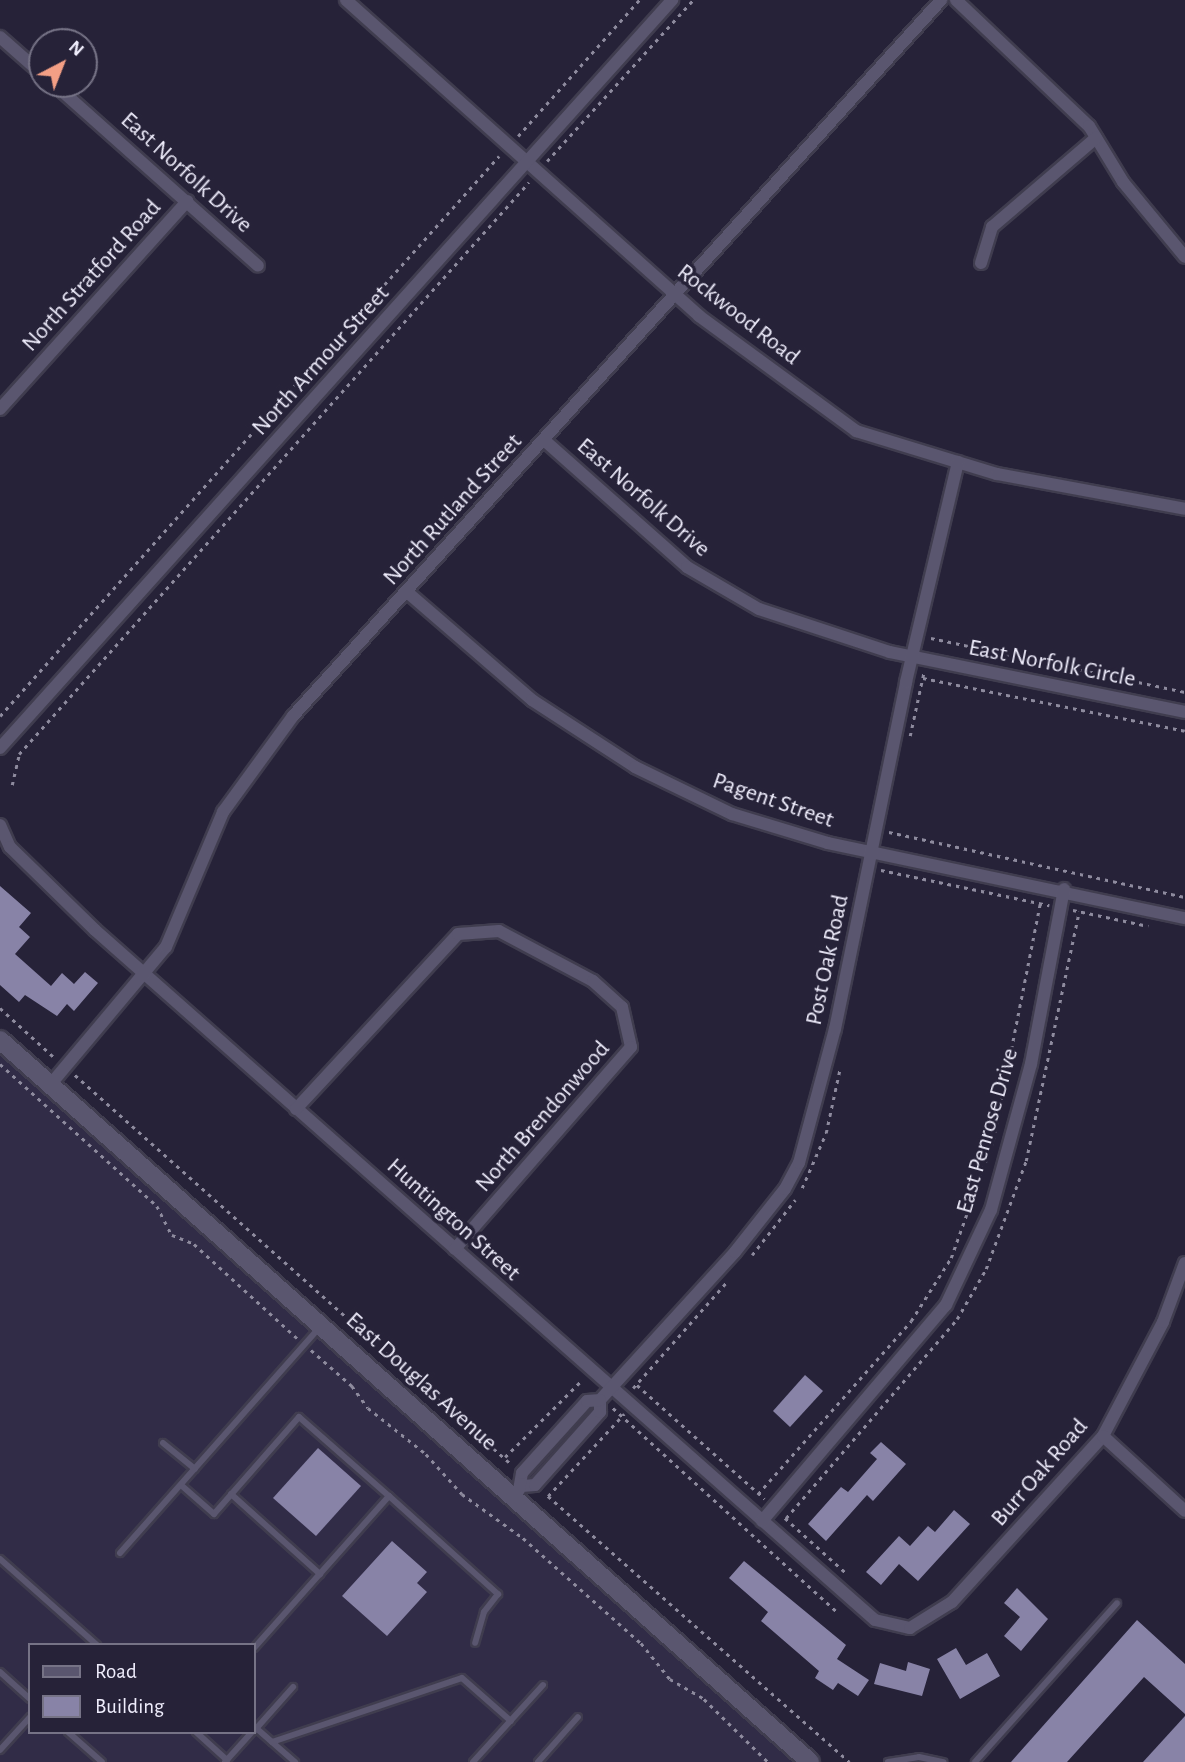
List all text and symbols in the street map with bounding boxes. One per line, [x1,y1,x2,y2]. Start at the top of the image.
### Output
north arrow [28,28,98,98]
text: N [65,37,87,60]
street label: East Norfolk Drive [114,106,258,240]
street label: North Stratford Road [16,194,168,358]
street label: Rockwood Road [671,258,805,372]
street label: North Armour Street [246,280,396,442]
street label: North Rutland Street [377,428,529,592]
street label: East Norfolk Drive [570,432,716,564]
street label: East Norfolk Circle [966,634,1138,694]
street label: Pagent Street [709,767,837,835]
street label: Post Oak Road [800,892,856,1028]
street label: North Brendonwood [470,1036,616,1198]
street label: East Penrose Drive [951,1045,1025,1217]
street label: Huntington Street [380,1152,526,1288]
street label: East Douglas Avenue [339,1306,503,1458]
street label: Burr Oak Road [985,1413,1095,1533]
legend [28,1643,256,1734]
text: Road [95,1661,137,1682]
text: Building [95,1696,164,1717]

